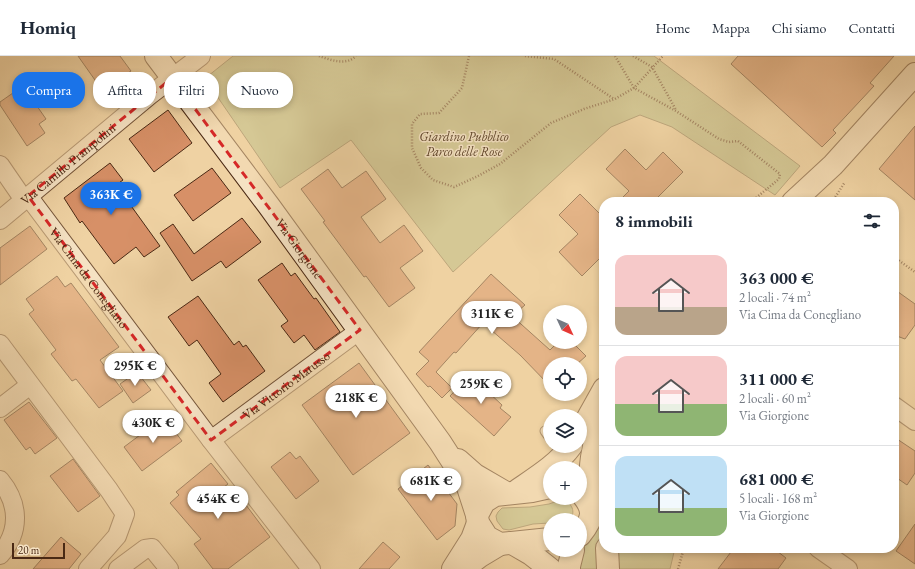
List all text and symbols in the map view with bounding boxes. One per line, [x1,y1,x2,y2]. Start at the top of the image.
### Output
text: Homiq [20,15,76,40]
text: Home [655,19,690,37]
text: Mappa [712,19,750,37]
text: Chi siamo [772,19,827,37]
text: Contatti [849,19,895,37]
chip: Compra [12,72,85,108]
chip: Affitta [93,72,156,108]
chip: Filtri [164,72,219,108]
chip: Nuovo [227,72,293,108]
street label: Via Camillo Prampolini [17,119,119,208]
park label: Giardino Pubblico Parco delle Rose [419,128,509,160]
pin: 363K € [78,182,144,216]
text: 363K € [89,186,133,203]
text: 8 immobili [615,210,693,232]
icon: filters [861,210,883,232]
street label: Via Giorgione [272,215,327,282]
street label: Via Cima da Conegliano [46,224,133,332]
text: 363 000 € [739,267,814,289]
icon: home [647,271,695,319]
text: 2 locali · 74 m² [739,289,811,306]
pin: 311K € [459,301,525,335]
text: 311K € [470,305,514,322]
north arrow [543,305,587,349]
map controls [543,305,587,557]
text: Via Cima da Conegliano [739,306,861,323]
street label: Via Vittorio Marusso [239,347,333,423]
pin: 295K € [102,353,168,387]
text: 295K € [113,357,157,374]
button: locate [543,357,587,401]
text: 311 000 € [739,368,814,390]
pin: 259K € [448,371,514,405]
icon: home [647,372,695,420]
text: 259K € [459,375,503,392]
pin: 218K € [323,385,389,419]
text: 218K € [334,389,378,406]
text: 2 locali · 60 m² [739,390,811,407]
text: Via Giorgione [739,407,809,424]
button: layers [543,409,587,453]
pin: 430K € [120,410,186,444]
text: 430K € [131,414,175,431]
button: + [543,461,587,505]
pin: 681K € [398,468,464,502]
text: 681 000 € [739,468,814,490]
text: 681K € [409,472,453,489]
icon: home [647,472,695,520]
pin: 454K € [185,486,251,520]
text: 454K € [196,490,240,507]
text: 5 locali · 168 m² [739,490,817,507]
text: Via Giorgione [739,507,809,524]
button: − [543,513,587,557]
scale bar [12,541,65,560]
text: 20 m [18,543,39,557]

